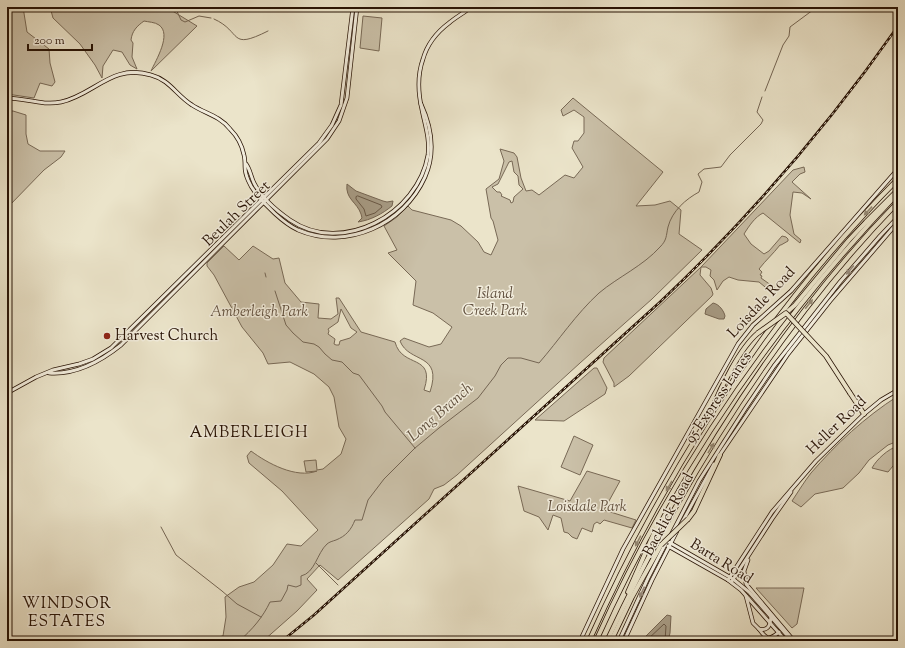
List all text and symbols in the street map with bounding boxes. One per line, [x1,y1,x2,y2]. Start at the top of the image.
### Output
scale bar [28,26,92,52]
text: 200 m [34,32,65,50]
street label: Beulah Street [198,176,276,252]
one-way arrow [863,206,873,216]
street label: Loisdale Road [723,262,801,343]
one-way arrow [846,266,855,275]
park label: Island Creek Park [463,284,527,322]
one-way arrow [805,299,814,310]
park label: Amberleigh Park [210,302,308,323]
place label: Harvest Church [115,326,219,347]
marker: Harvest Church [102,331,112,341]
street label: 95 Express Lanes [681,348,758,448]
water label: Long Branch [403,378,479,448]
street label: Heller Road [802,392,872,460]
district label: AMBERLEIGH [189,422,309,445]
one-way arrow [707,443,715,453]
street label: Backlick Road [638,469,700,560]
one-way arrow [666,480,673,491]
park label: Loisdale Park [548,497,627,518]
street label: Barta Road [685,534,757,590]
one-way arrow [635,535,641,546]
one-way arrow [639,586,645,597]
district label: WINDSOR ESTATES [22,593,112,634]

